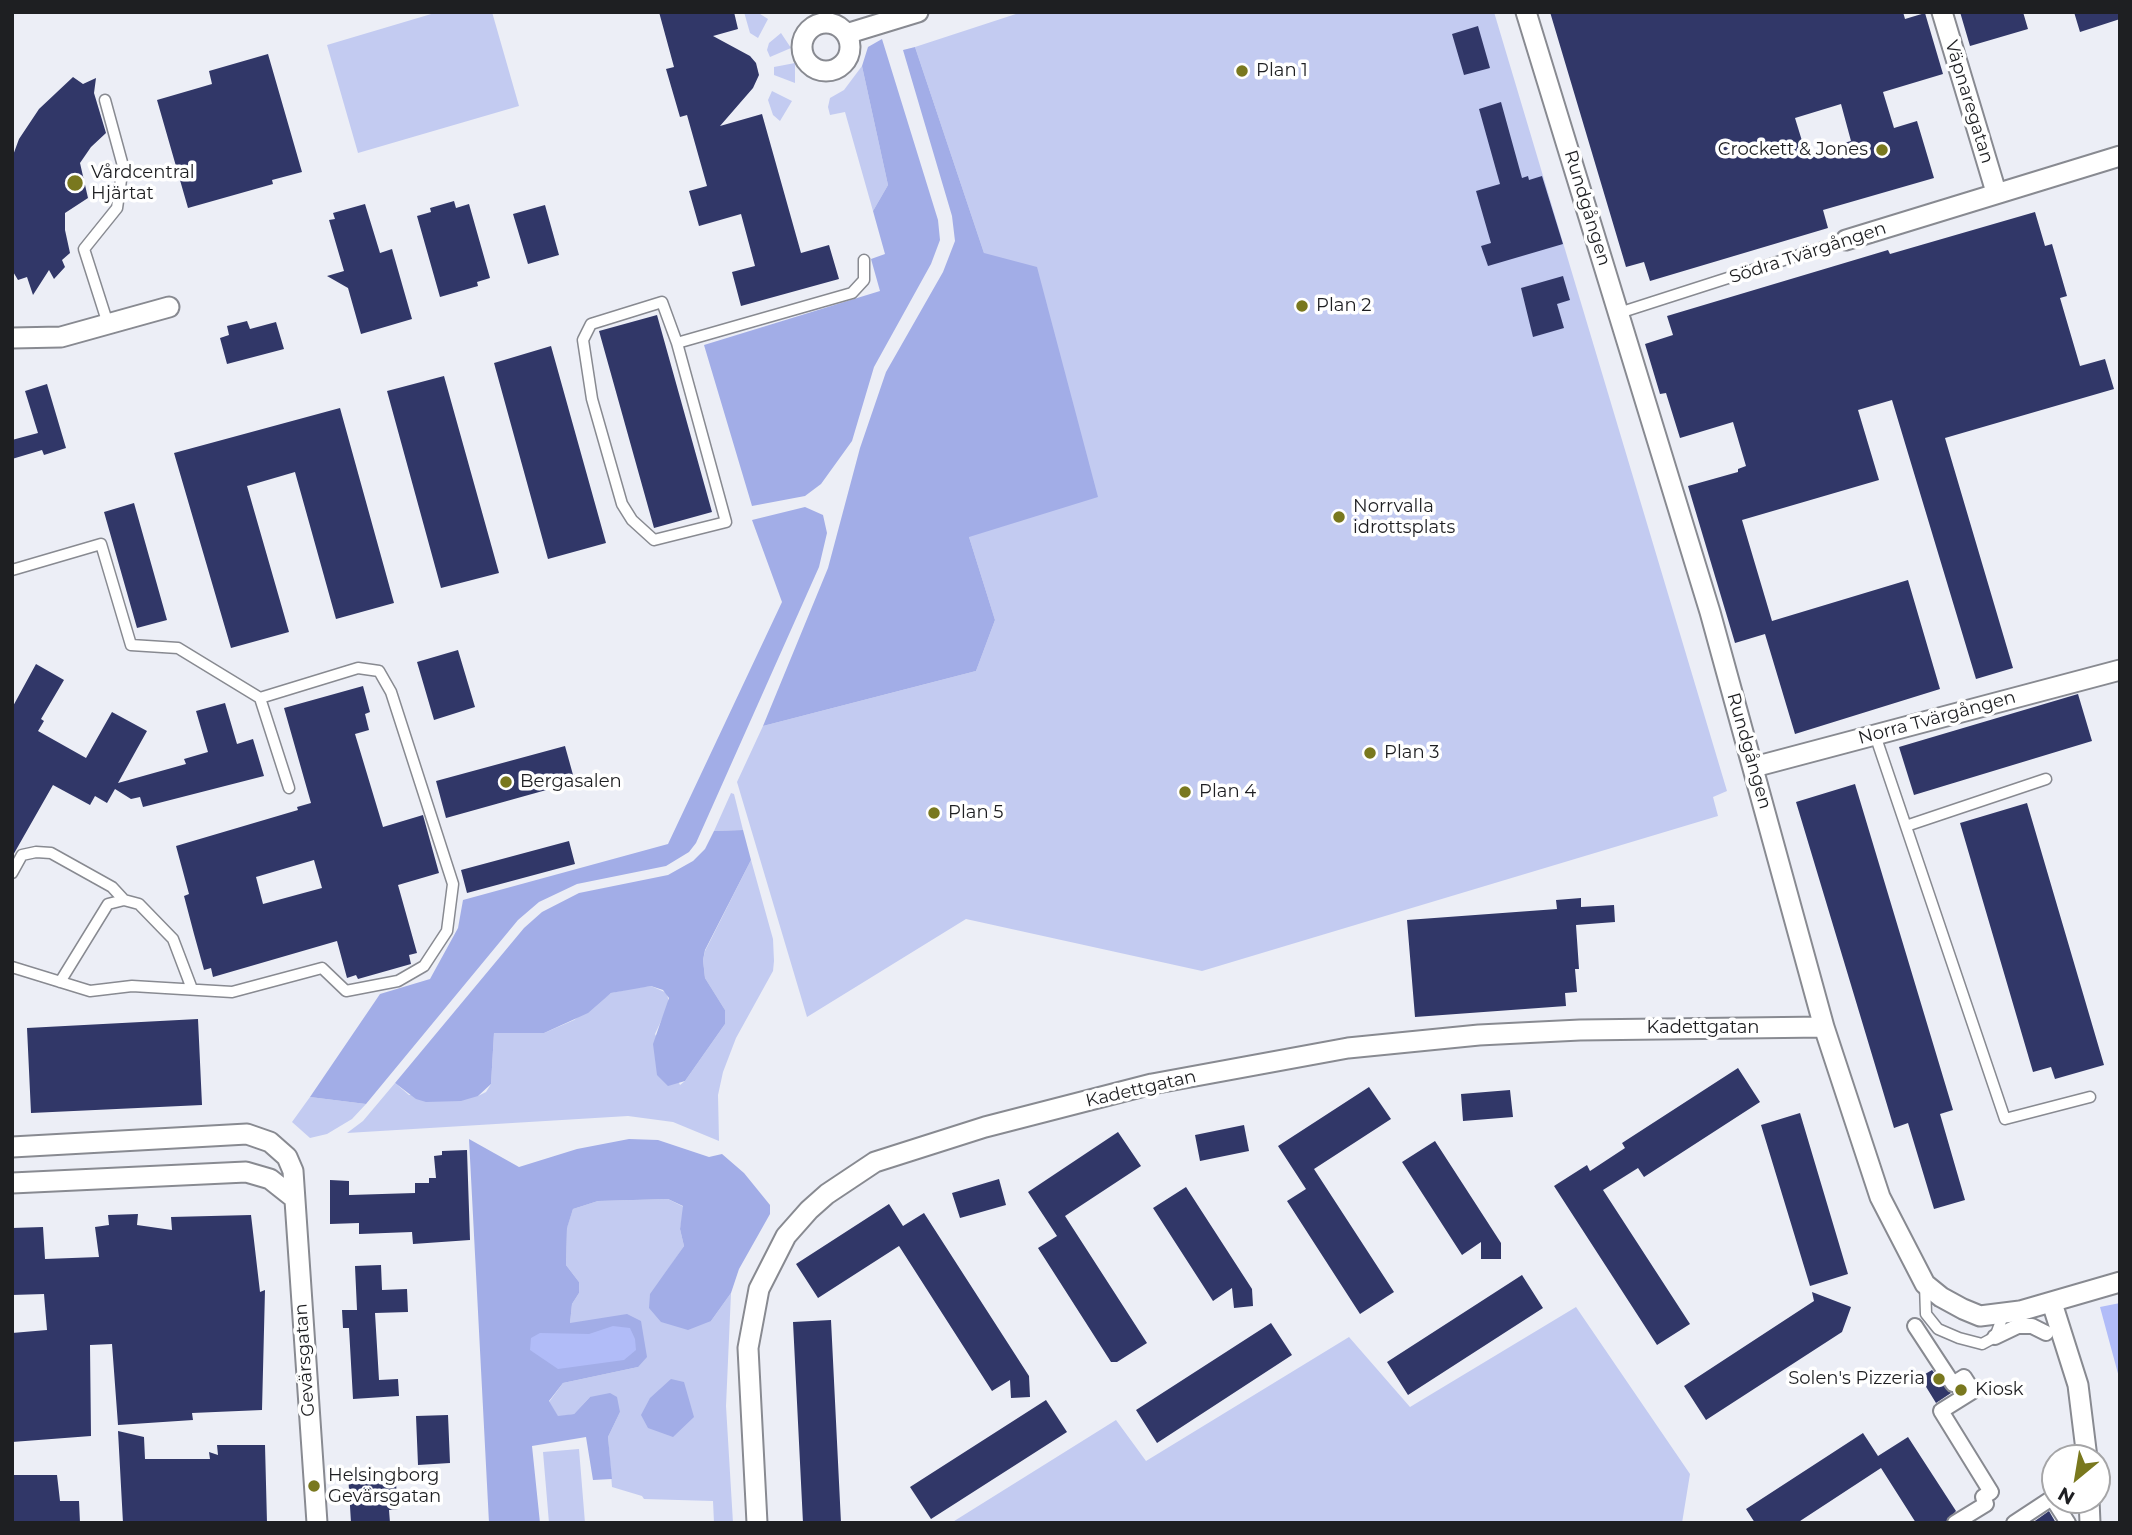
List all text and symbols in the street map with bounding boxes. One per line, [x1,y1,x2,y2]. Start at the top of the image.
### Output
street label: Väpnaregatan [1940,38,1998,166]
place label: Plan 1 [1256,60,1308,82]
marker: Plan 1 [1234,63,1250,79]
place label: Crockett & Jones [1718,139,1868,161]
marker: Crockett & Jones [1874,142,1890,158]
street label: Rundgången [1559,147,1615,269]
place label: Vårdcentral Hjärtat [91,162,195,204]
marker: Vårdcentral Hjärtat [65,173,85,193]
street label: Södra Tvärgången [1727,217,1889,289]
place label: Plan 2 [1316,295,1371,317]
marker: Plan 2 [1294,298,1310,314]
place label: Norrvalla idrottsplats [1353,496,1455,538]
marker: Norrvalla idrottsplats [1331,509,1347,525]
street label: Norra Tvärgången [1856,687,2018,749]
street label: Rundgången [1722,690,1776,812]
place label: Plan 3 [1384,742,1439,764]
marker: Plan 3 [1362,745,1378,761]
place label: Bergasalen [520,771,622,793]
marker: Bergasalen [498,774,514,790]
place label: Plan 4 [1199,781,1256,803]
marker: Plan 4 [1177,784,1193,800]
place label: Plan 5 [948,802,1003,824]
marker: Plan 5 [926,805,942,821]
street label: Kadettgatan [1647,1017,1759,1039]
street label: Kadettgatan [1084,1066,1198,1112]
street label: Gevärsgatan [290,1303,320,1417]
place label: Solen's Pizzeria [1788,1368,1925,1390]
marker: Solen's Pizzeria [1931,1371,1947,1387]
place label: Kiosk [1975,1379,2023,1401]
marker: Kiosk [1953,1382,1969,1398]
north arrow [2041,1444,2111,1514]
place label: Helsingborg Gevärsgatan [328,1465,441,1508]
marker: Helsingborg Gevärsgatan [306,1478,322,1494]
text: N [2054,1482,2079,1510]

